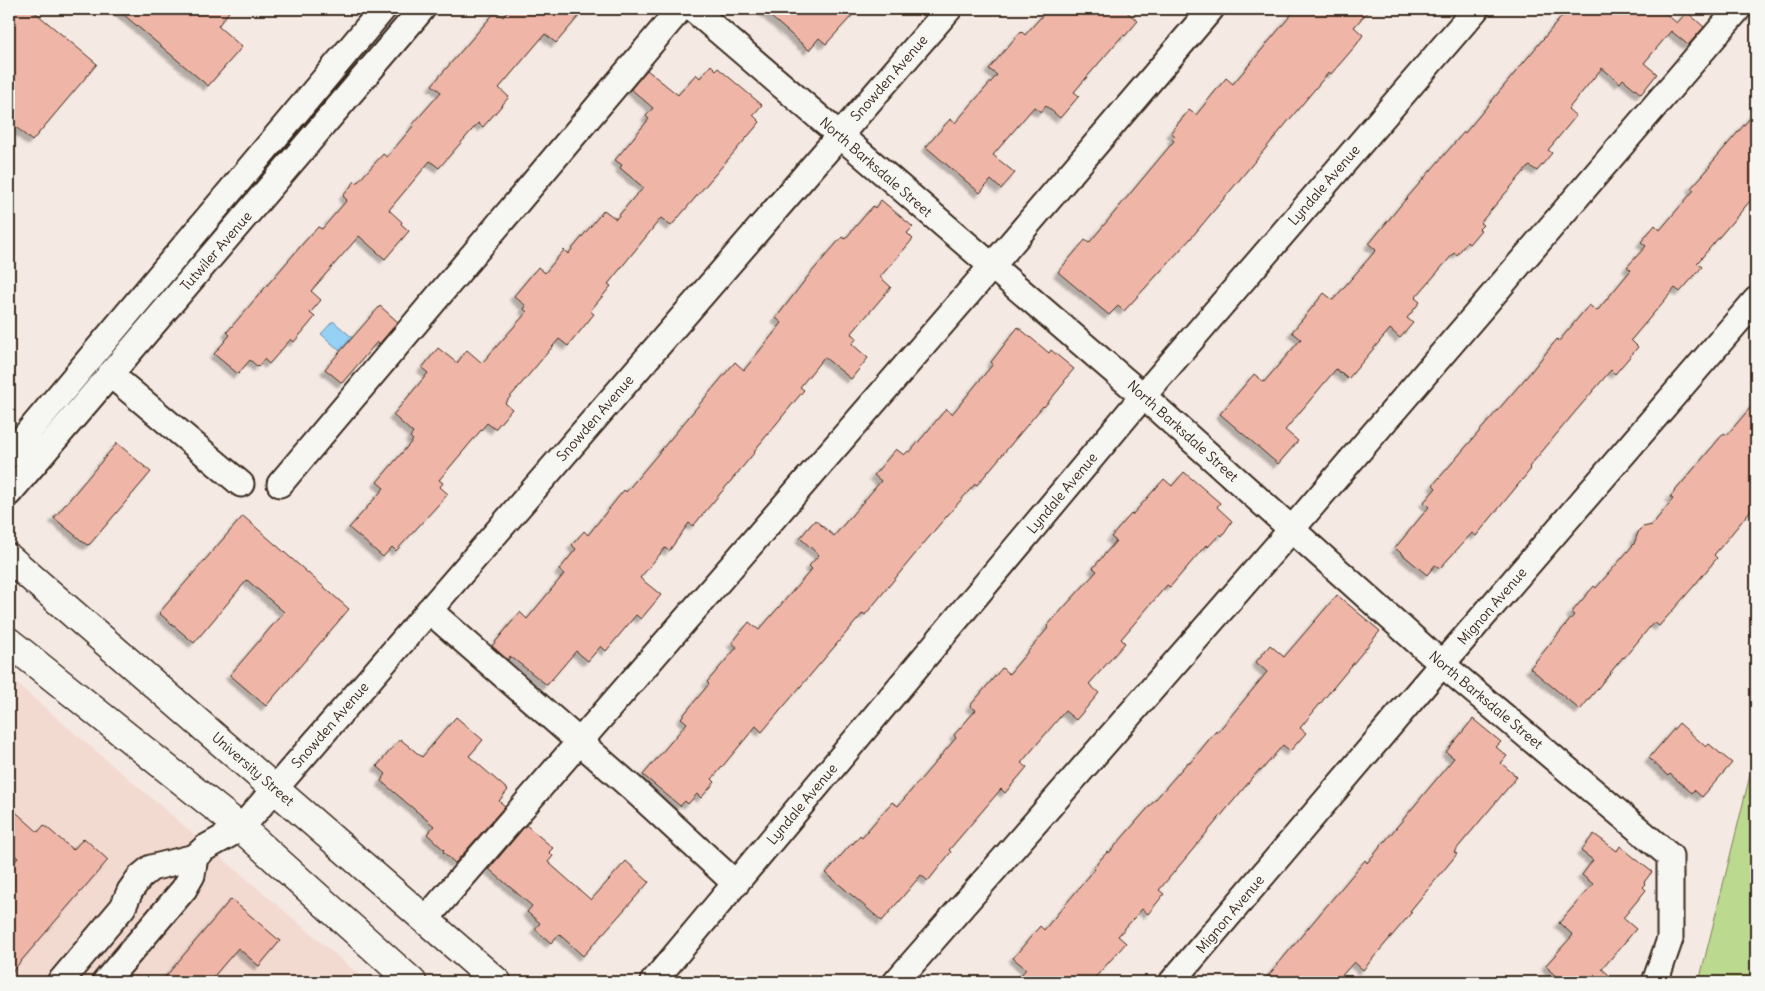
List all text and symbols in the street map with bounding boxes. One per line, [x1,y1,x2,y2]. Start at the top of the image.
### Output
street label: Snowden Avenue [847,31,931,125]
street label: North Barksdale Street [816,113,936,221]
street label: Lyndale Avenue [1284,141,1364,229]
street label: Tutwiler Avenue [176,207,256,295]
street label: Snowden Avenue [553,371,637,465]
street label: North Barksdale Street [1124,376,1242,486]
street label: Lyndale Avenue [1023,449,1101,537]
street label: Mignon Avenue [1454,564,1530,648]
street label: North Barksdale Street [1425,647,1547,753]
street label: Snowden Avenue [288,678,372,772]
street label: University Street [208,728,298,810]
street label: Lyndale Avenue [763,760,841,848]
street label: Mignon Avenue [1192,871,1268,957]

